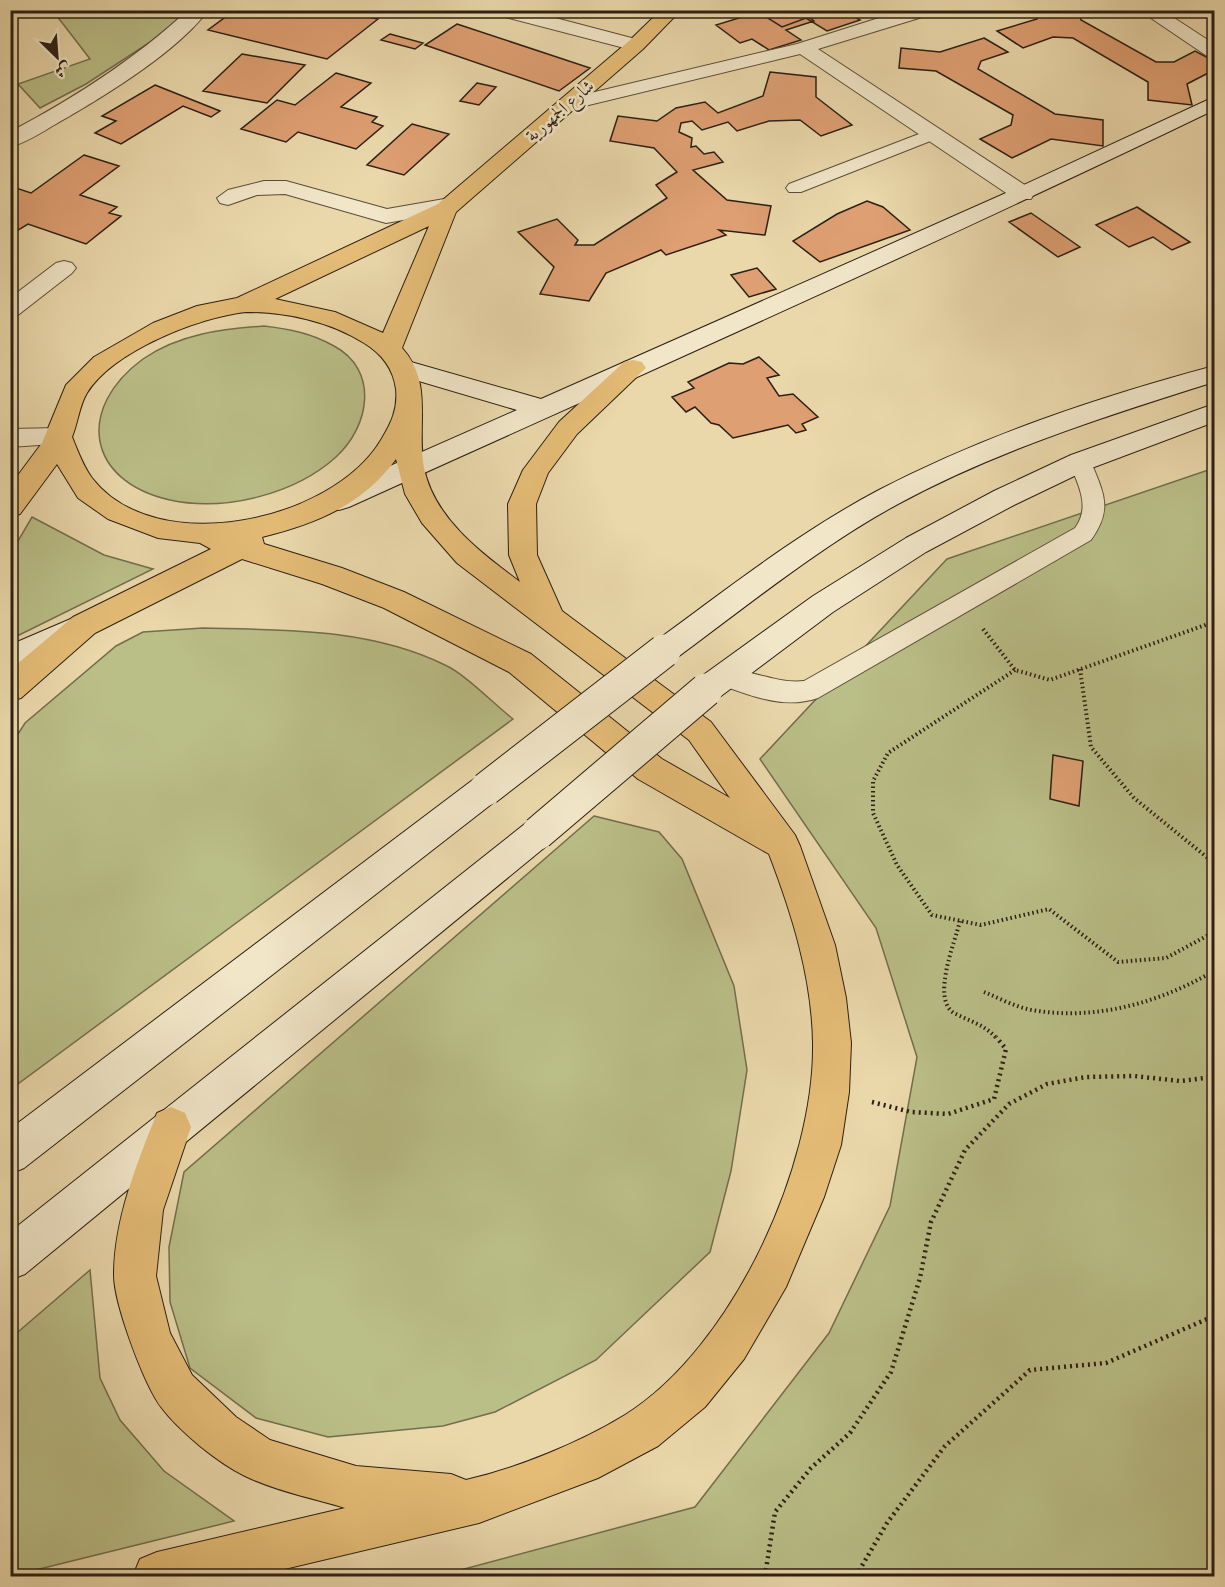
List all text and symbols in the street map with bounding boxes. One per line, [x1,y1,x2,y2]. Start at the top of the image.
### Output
north arrow [27,27,87,87]
text: ش [51,57,74,82]
street label: شارع الجمهورية [521,75,601,149]

